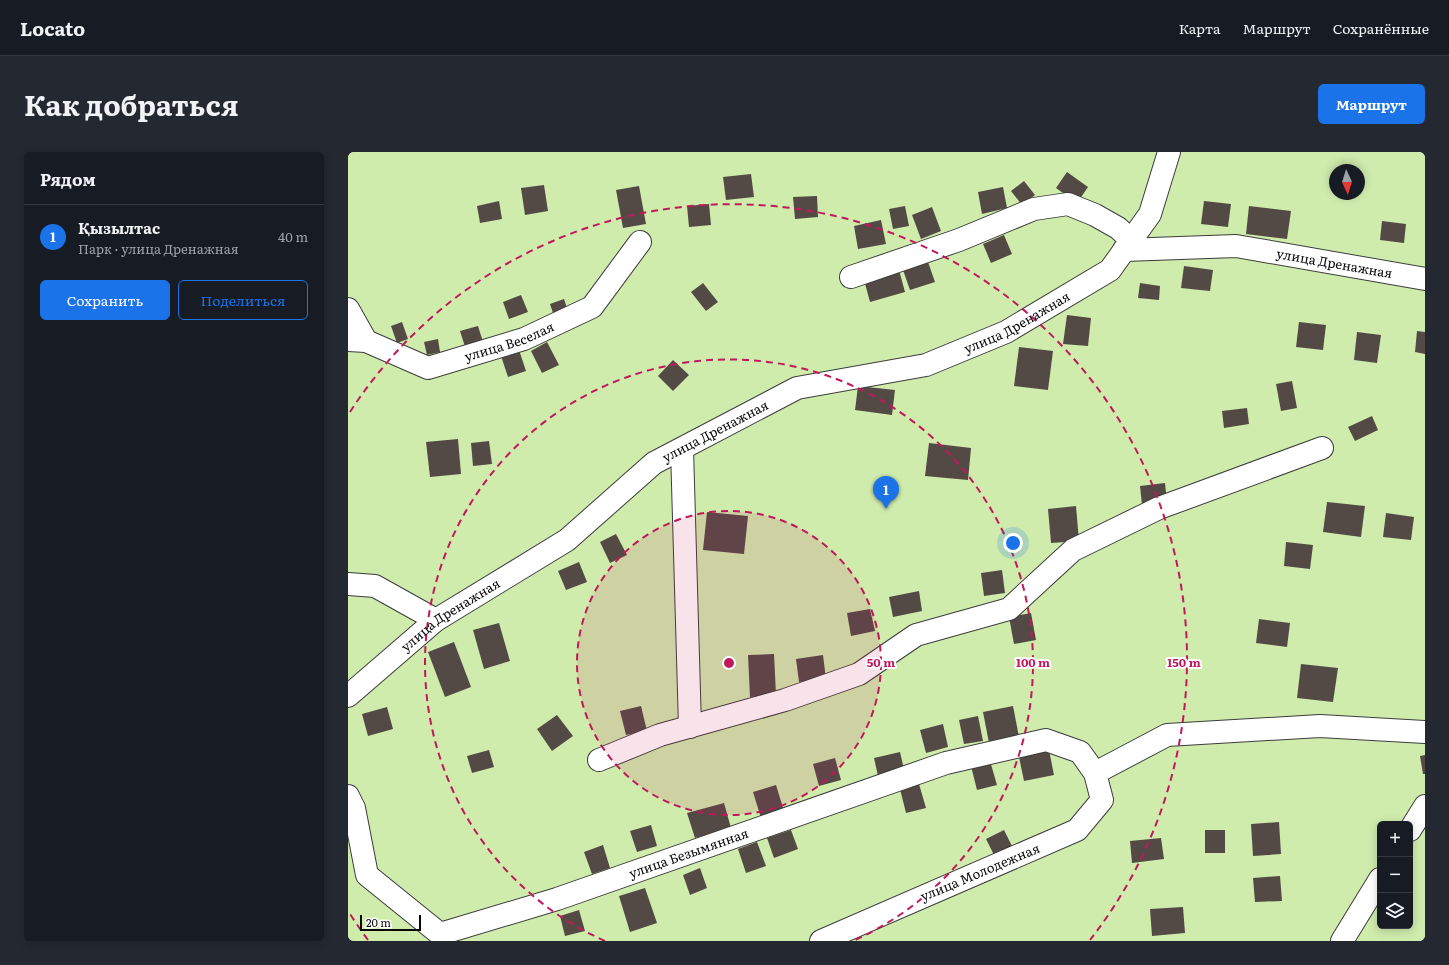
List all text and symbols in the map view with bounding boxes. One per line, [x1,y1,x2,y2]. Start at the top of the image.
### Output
text: Locato [20,14,85,42]
text: Карта [1179,18,1221,38]
text: Маршрут [1243,18,1311,38]
text: Сохранённые [1333,18,1429,38]
text: Как добраться [24,83,239,125]
button: Маршрут [1318,84,1425,124]
north arrow [1329,164,1365,200]
text: Рядом [40,166,96,191]
text: Қызылтас [78,216,160,239]
text: 1 [50,227,56,246]
text: 40 m [278,227,308,246]
text: Парк · улица Дренажная [78,239,239,258]
street label: улица Дренажная [1275,243,1394,282]
button: Сохранить [40,280,170,320]
button: Поделиться [178,280,308,320]
street label: улица Дренажная [961,286,1073,357]
street label: улица Веселая [462,316,557,366]
street label: улица Дренажная [658,395,771,466]
pin: 1 [873,476,899,509]
your location [1003,533,1023,553]
street label: улица Дренажная [396,573,504,656]
text: 50 m [867,653,895,671]
text: 100 m [1016,653,1050,671]
text: 150 m [1167,653,1201,671]
centre of rings [722,656,736,670]
map controls [1377,821,1413,929]
button: + [1377,821,1413,857]
street label: улица Безымянная [626,823,751,882]
street label: улица Молодежная [917,838,1043,905]
button: − [1377,857,1413,893]
button: layers [1377,893,1413,929]
scale bar [360,913,421,932]
text: 20 m [366,914,391,930]

